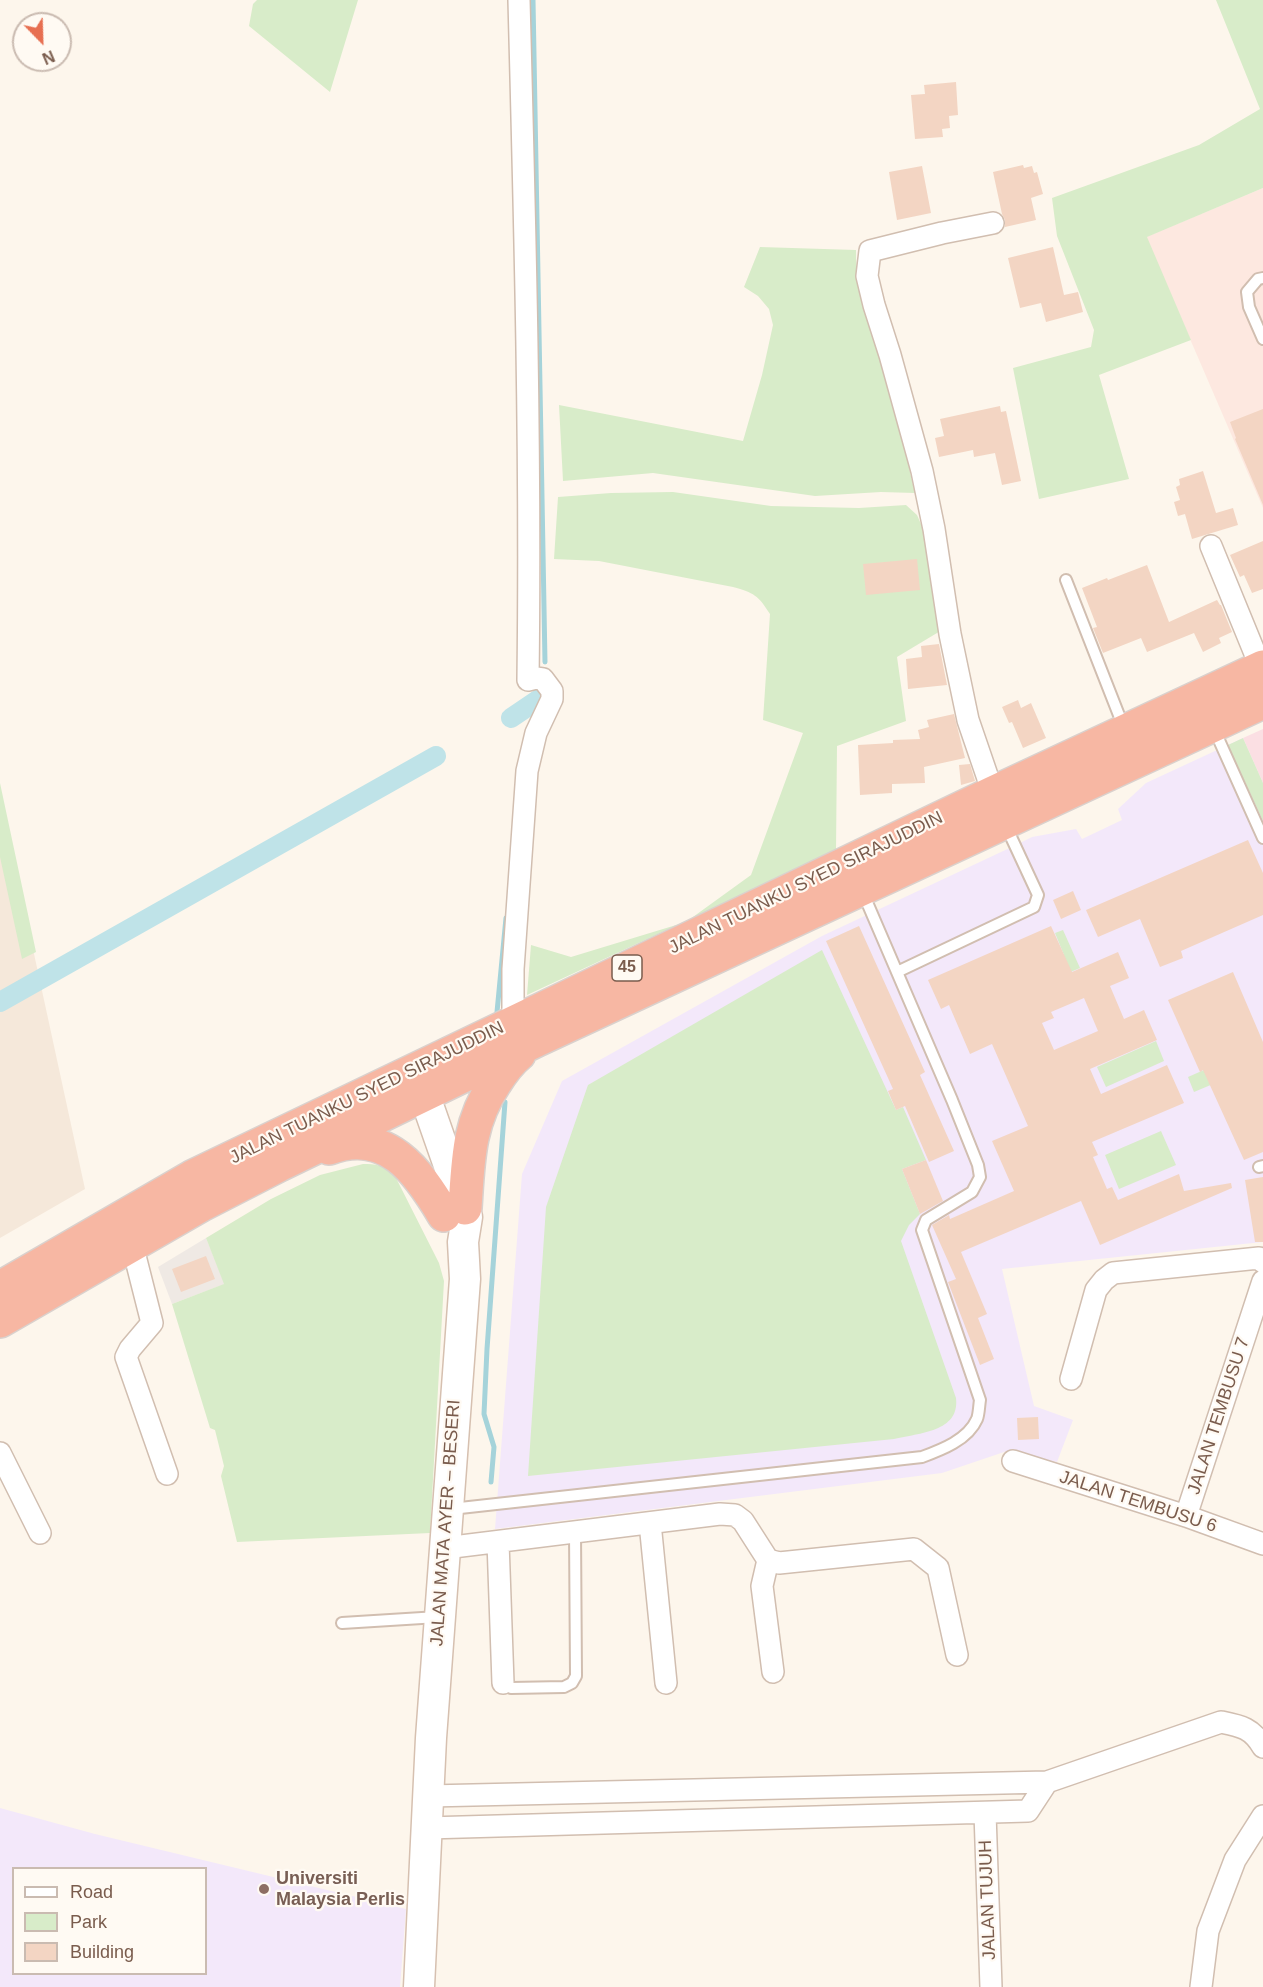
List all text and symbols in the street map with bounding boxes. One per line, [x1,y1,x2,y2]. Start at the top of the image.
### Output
north arrow [12,12,72,72]
text: N [40,47,57,67]
street label: JALAN TUANKU SYED SIRAJUDDIN [666,807,946,959]
road number: 45 [612,955,642,981]
street label: JALAN TUANKU SYED SIRAJUDDIN [227,1017,507,1169]
street label: JALAN TEMBUSU 7 [1183,1335,1255,1497]
street label: JALAN MATA AYER – BESERI [427,1399,465,1647]
street label: JALAN TEMBUSU 6 [1057,1466,1219,1538]
street label: JALAN TUJUH [975,1840,1001,1960]
legend [12,1867,207,1975]
place label: Universiti Malaysia Perlis [276,1868,405,1910]
text: Road [70,1882,113,1902]
marker: Universiti Malaysia Perlis [257,1882,271,1896]
text: Park [70,1912,107,1932]
text: Building [70,1942,134,1962]

